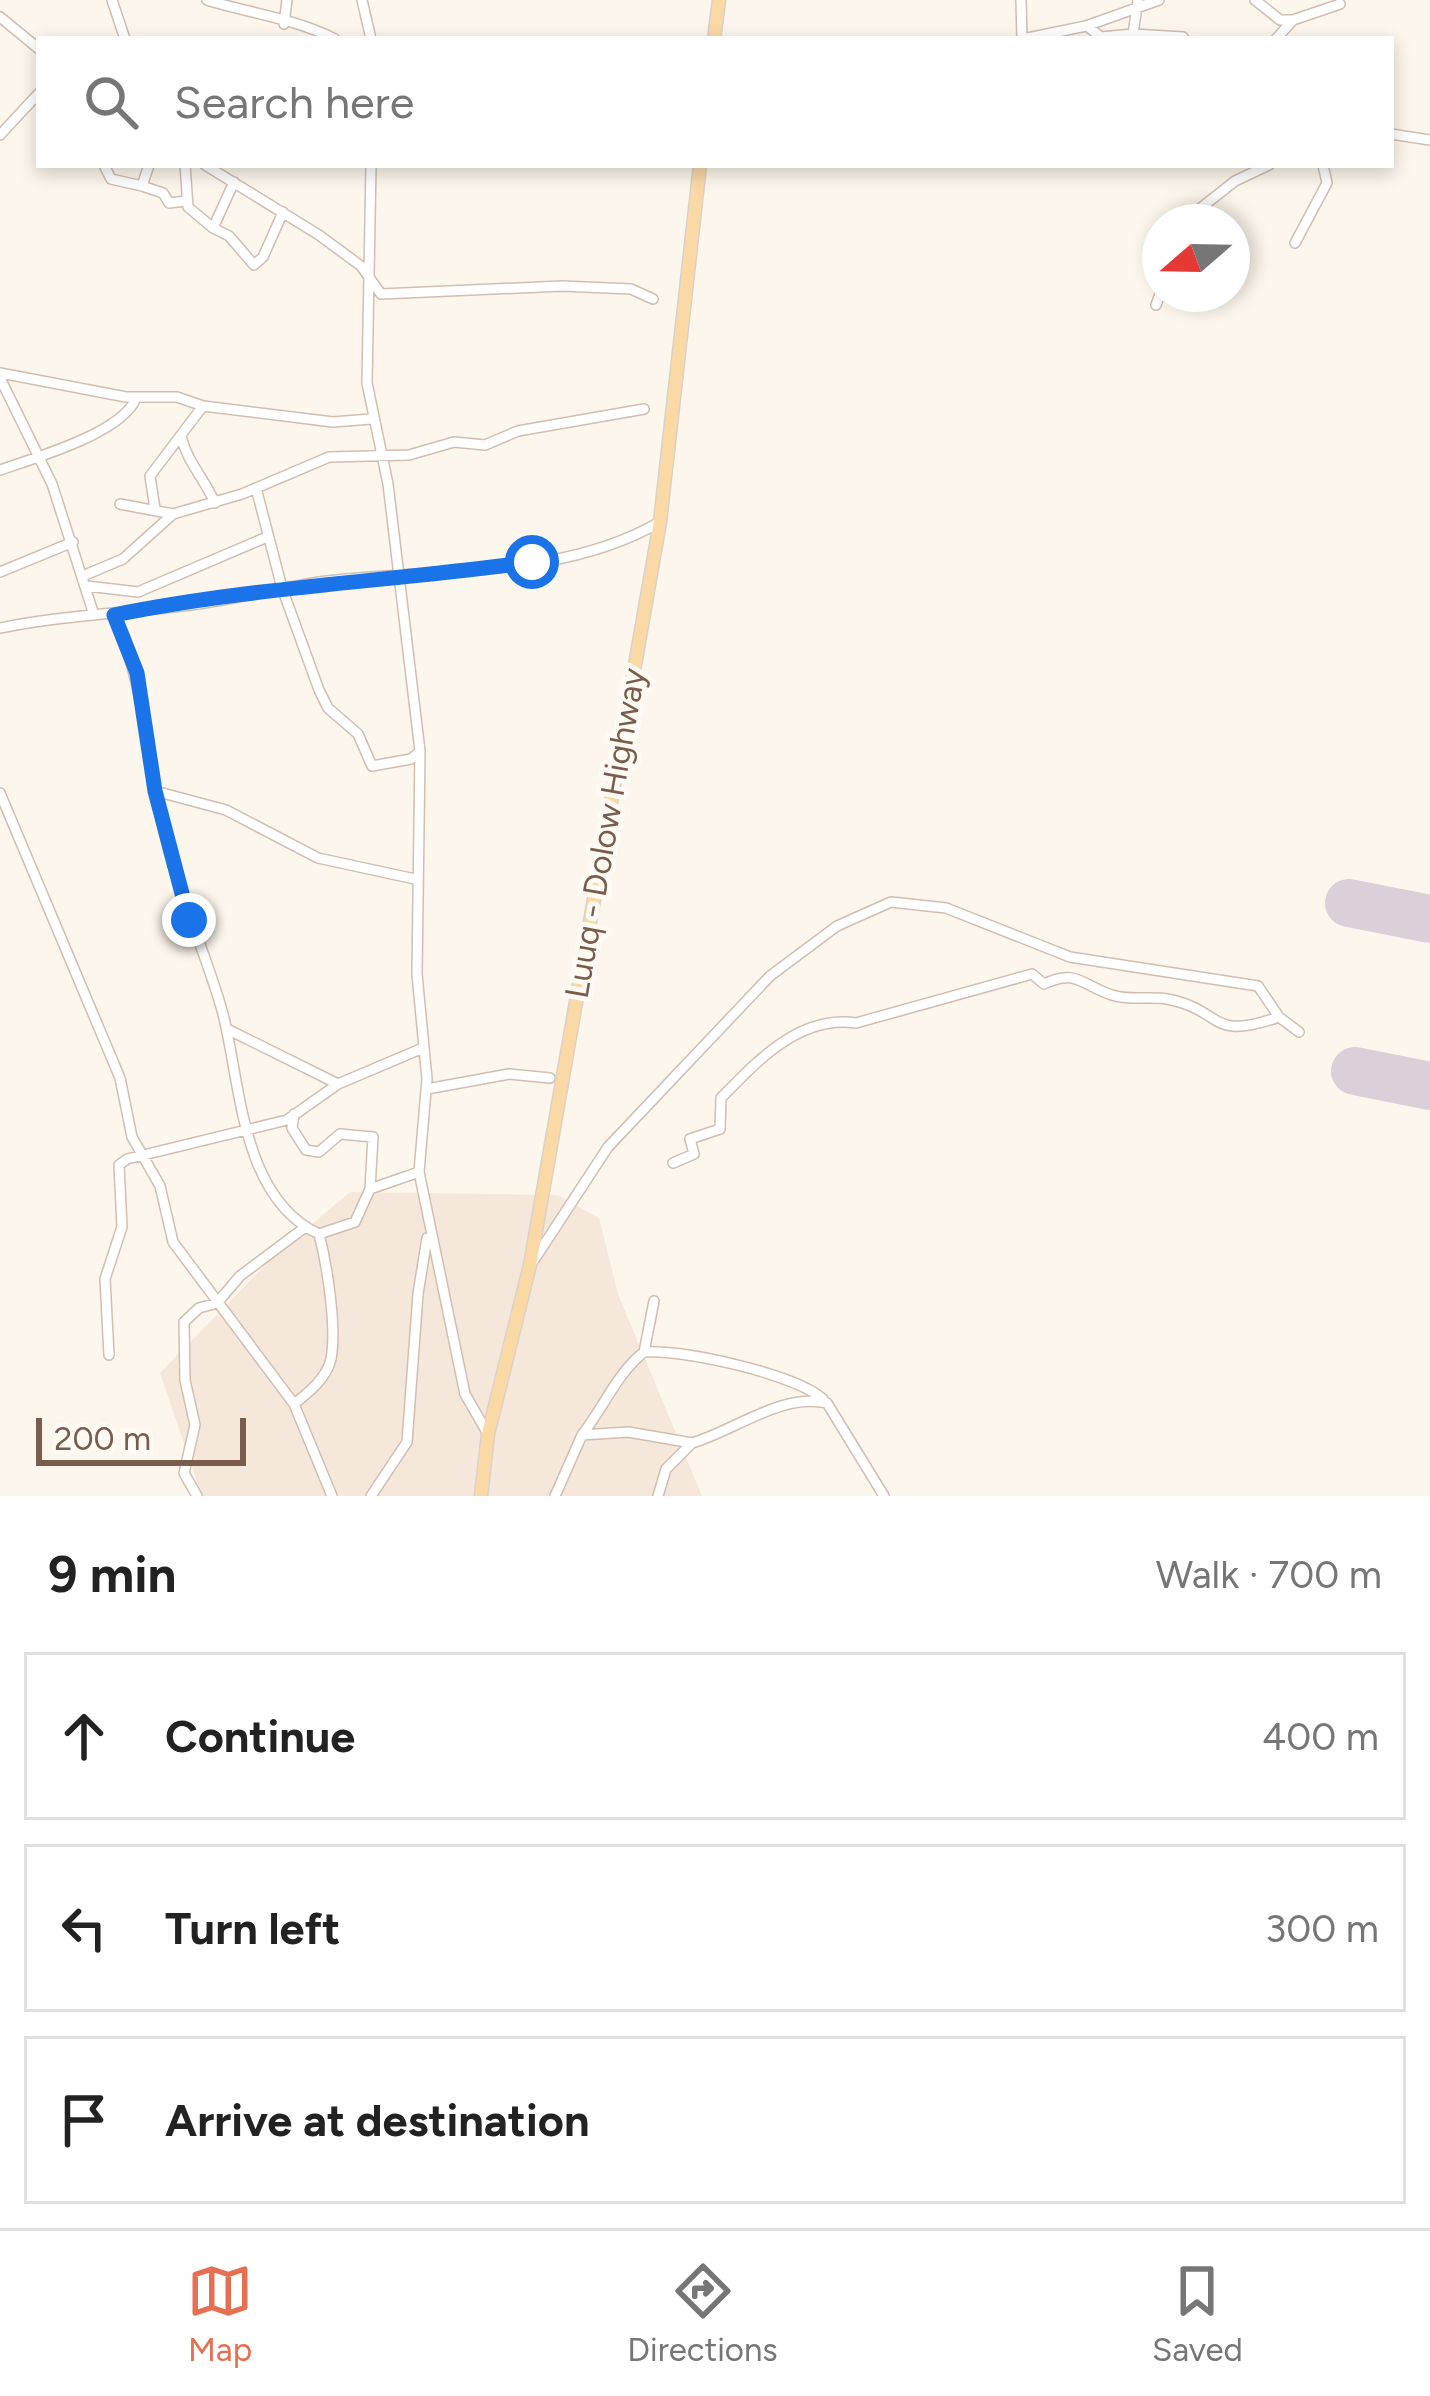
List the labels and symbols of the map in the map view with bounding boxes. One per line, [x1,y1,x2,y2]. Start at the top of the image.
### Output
north arrow [1142,204,1250,312]
route start [505,535,559,589]
street label: Luuq - Dolow Highway [557,664,653,1001]
route end [162,893,216,947]
scale bar [36,1412,246,1465]

